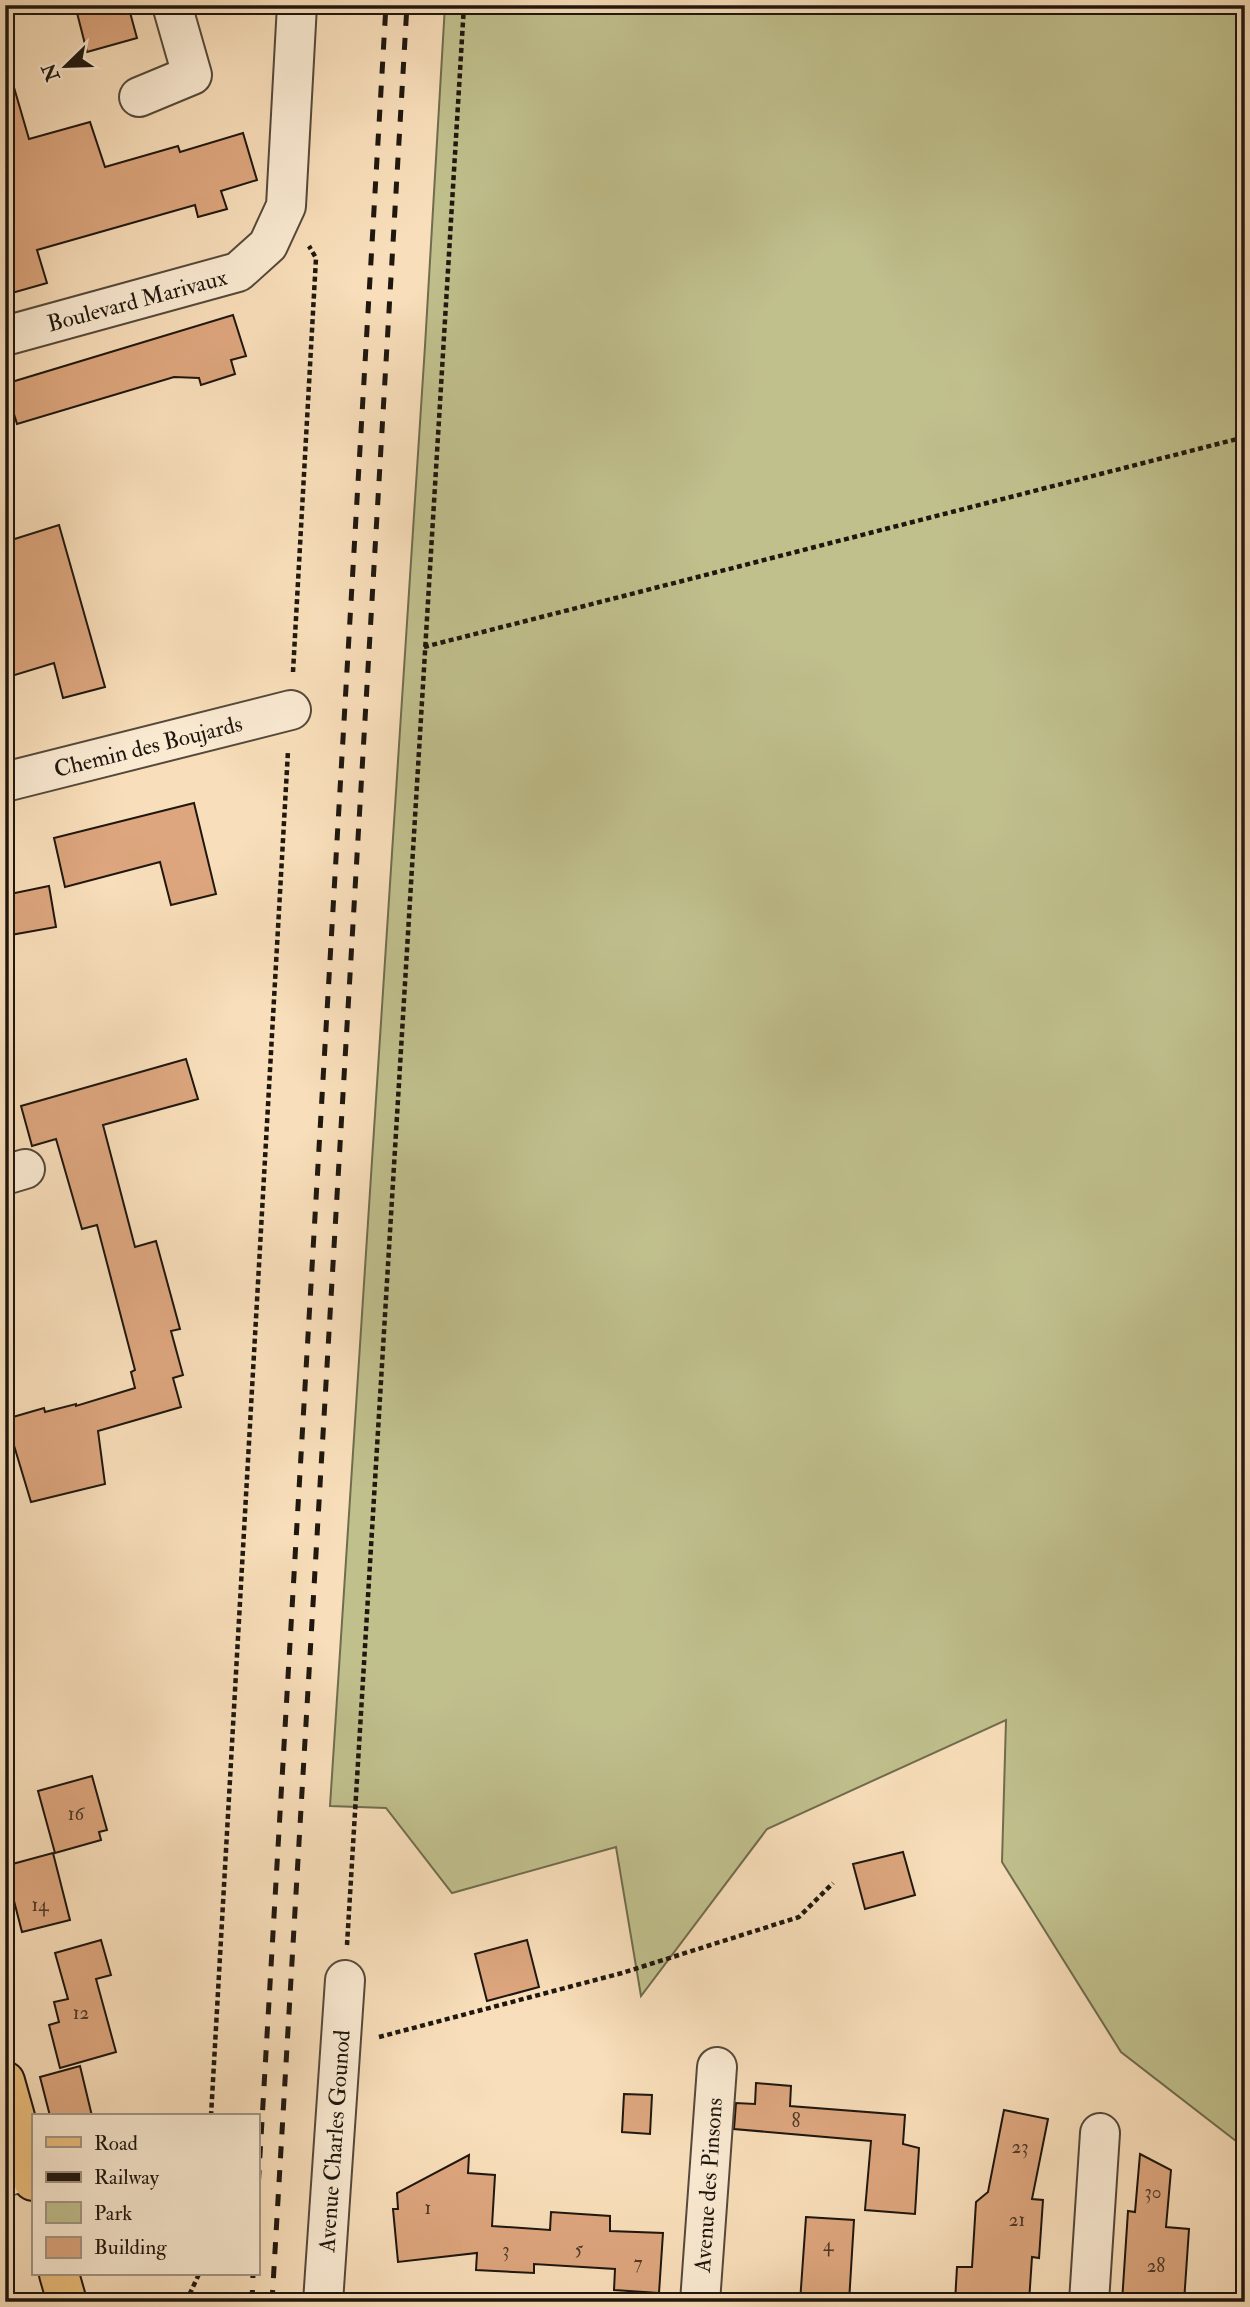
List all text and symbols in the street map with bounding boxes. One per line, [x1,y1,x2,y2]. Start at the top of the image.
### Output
north arrow [32,32,102,102]
text: N [37,59,66,86]
street label: Boulevard Marivaux [44,263,230,338]
street label: Chemin des Boujards [51,709,246,784]
house number: 16 [68,1802,86,1826]
house number: 14 [31,1893,49,1917]
house number: 12 [73,2001,89,2025]
street label: Avenue Charles Gounod [312,2029,357,2254]
street label: Avenue des Pinsons [688,2097,729,2274]
house number: 8 [792,2109,801,2133]
legend [32,2114,259,2276]
text: Road [94,2130,139,2157]
house number: 23 [1012,2135,1028,2159]
text: Railway [94,2164,160,2191]
house number: 30 [1144,2180,1162,2204]
house number: 1 [425,2196,431,2220]
text: Park [94,2200,132,2227]
house number: 21 [1009,2208,1025,2232]
house number: 4 [823,2233,834,2257]
text: Building [94,2234,167,2261]
house number: 5 [575,2237,584,2261]
house number: 3 [502,2238,510,2262]
house number: 7 [634,2251,643,2275]
house number: 28 [1147,2254,1165,2278]

